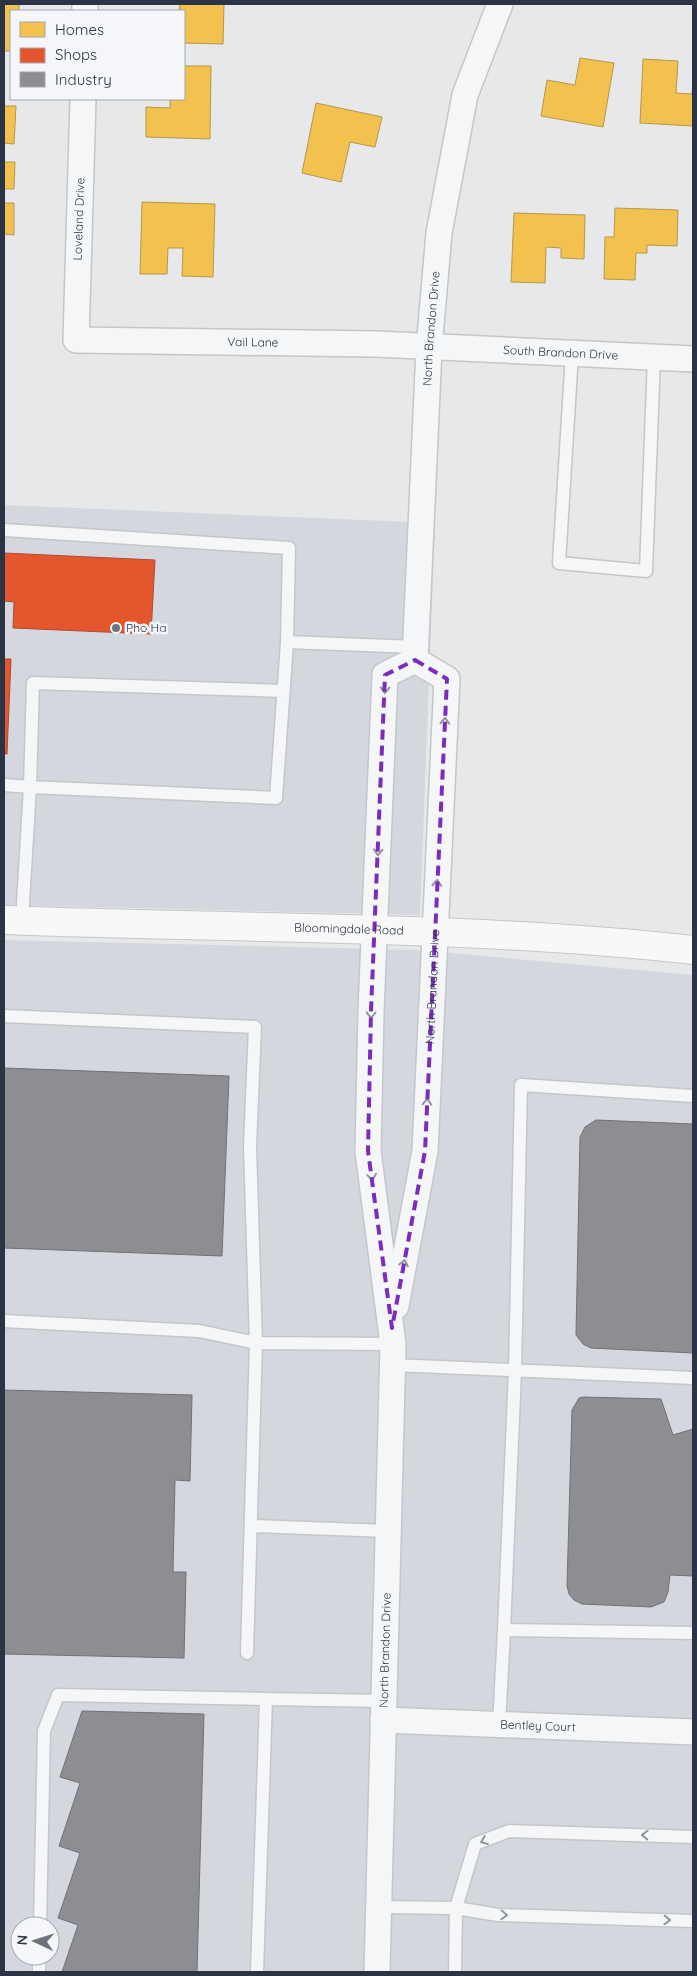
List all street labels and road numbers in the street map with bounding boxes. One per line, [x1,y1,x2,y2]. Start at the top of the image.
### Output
street label: Loveland Drive [70,177,87,261]
street label: North Brandon Drive [419,270,443,386]
street label: Vail Lane [227,334,279,350]
street label: South Brandon Drive [503,342,619,362]
street label: Bloomingdale Road [294,920,404,938]
street label: North Brandon Drive [422,929,442,1045]
street label: North Brandon Drive [376,1592,394,1708]
street label: Bentley Court [500,1717,576,1734]

